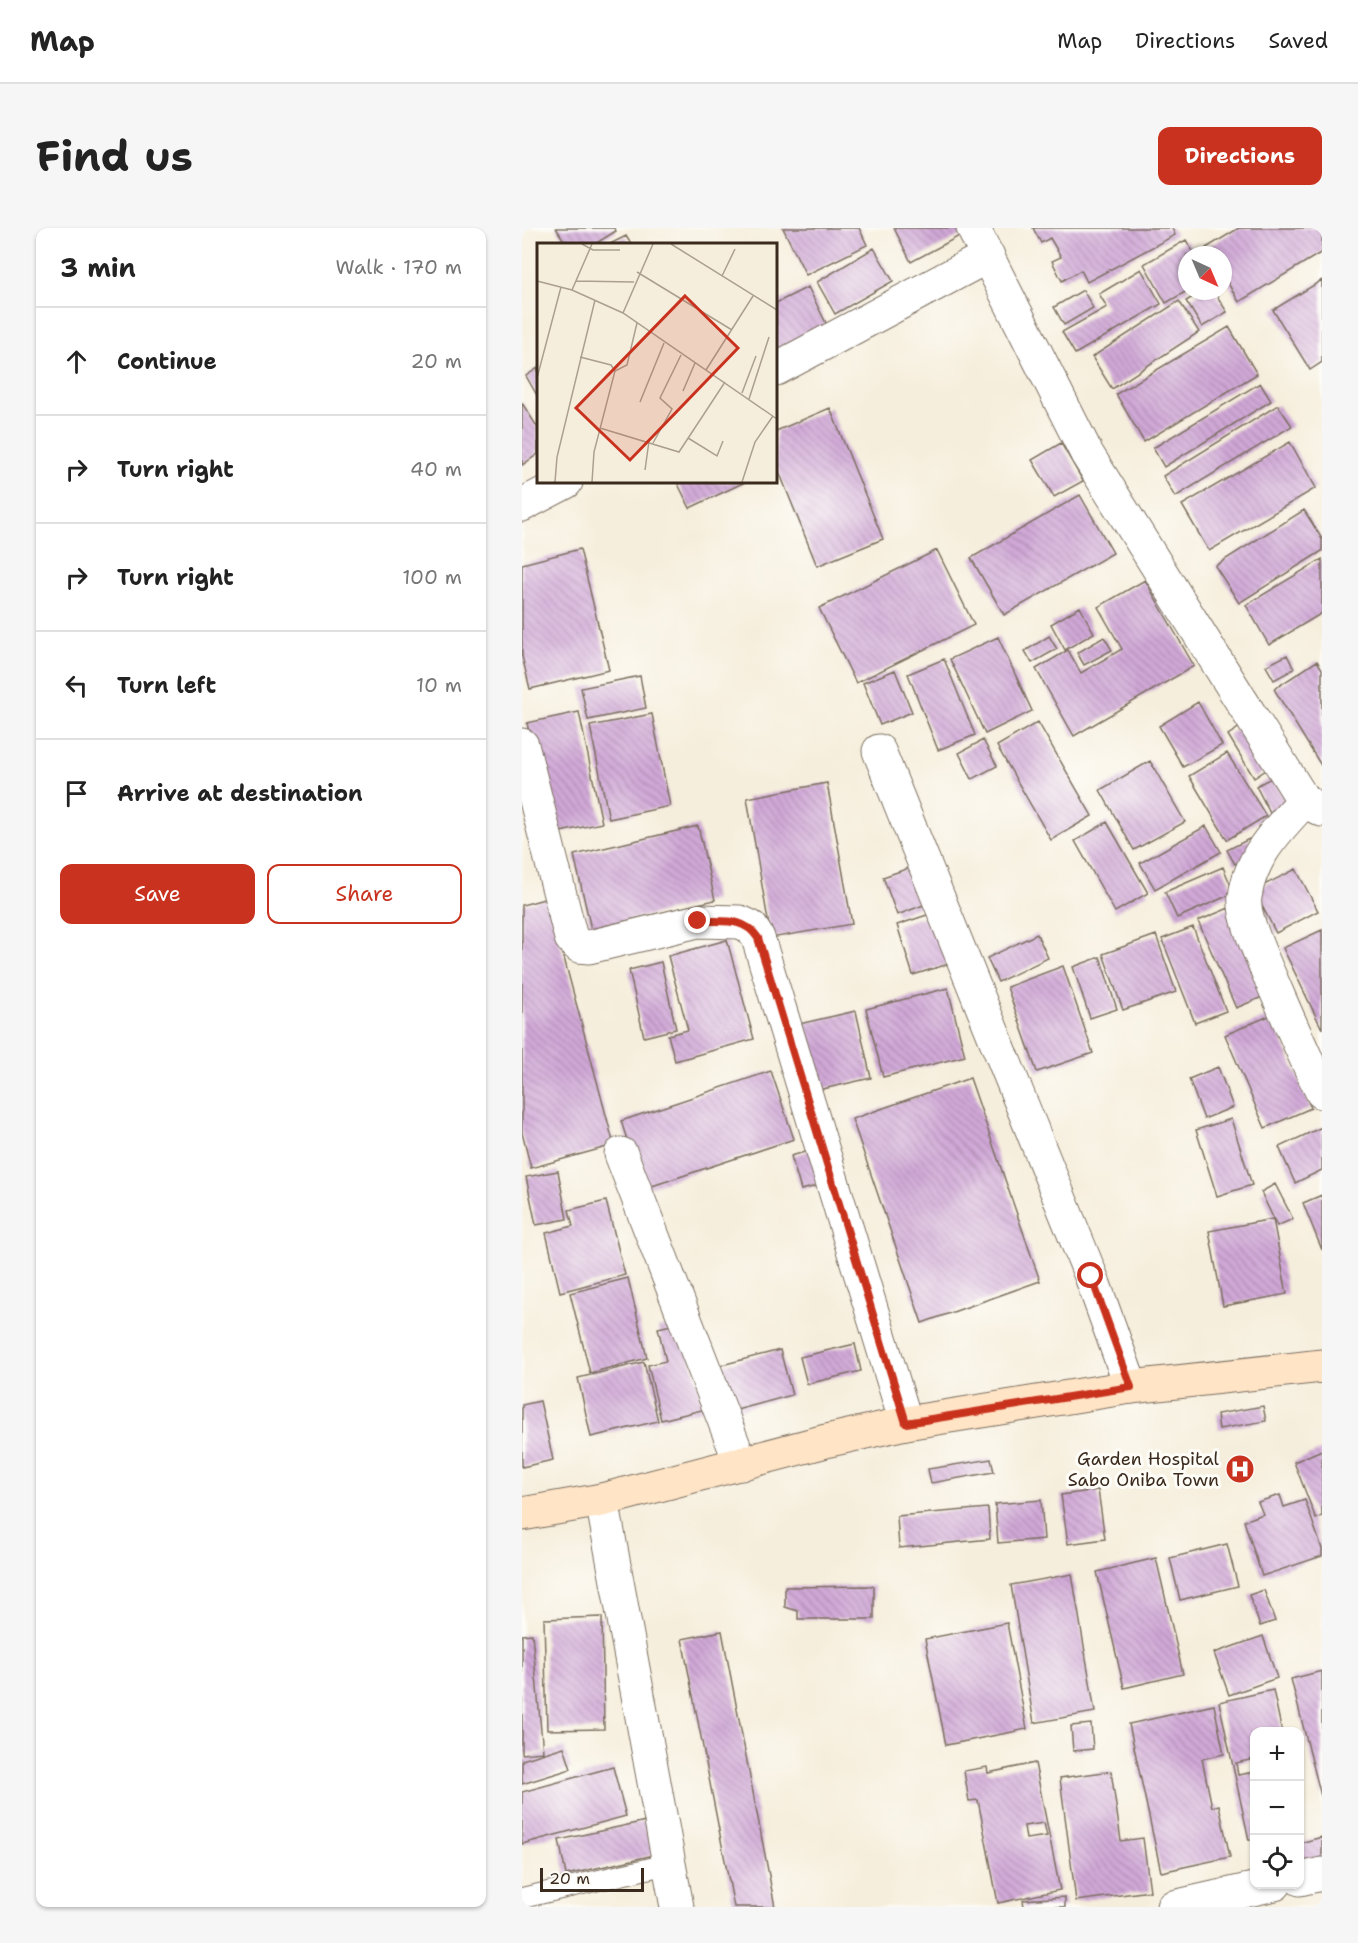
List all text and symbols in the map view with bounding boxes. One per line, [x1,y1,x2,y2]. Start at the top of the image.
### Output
text: Map [30,22,95,60]
text: Map [1057,27,1102,55]
text: Directions [1135,27,1235,55]
text: Saved [1268,27,1328,55]
button: Directions [1158,127,1322,185]
text: Find us [36,128,193,184]
inset map [537,243,777,483]
north arrow [1178,246,1232,300]
text: 3 min [60,250,136,285]
text: Walk · 170 m [336,254,462,280]
icon: ahead [60,345,93,378]
text: Continue [117,347,217,376]
text: 20 m [411,348,462,374]
icon: right [60,453,93,486]
text: Turn right [117,455,234,484]
text: 40 m [410,456,462,482]
icon: right [60,561,93,594]
text: Turn right [117,563,234,592]
text: 100 m [402,564,462,590]
icon: left [60,669,93,702]
text: Turn left [117,671,216,700]
text: 10 m [416,672,462,698]
icon: arrive [60,777,93,810]
text: Arrive at destination [117,779,363,808]
button: Save [60,864,255,924]
button: Share [267,864,462,924]
route end [684,907,710,933]
route start [1077,1262,1103,1288]
place label: Garden Hospital Sabo Oniba Town [1068,1447,1220,1492]
hospital icon: Garden Hospital Sabo Oniba Town [1224,1453,1256,1485]
map controls [1250,1727,1304,1889]
button: + [1250,1727,1304,1781]
button: − [1250,1781,1304,1835]
button: locate [1250,1835,1304,1889]
scale bar [540,1865,644,1892]
text: 20 m [549,1868,590,1889]

